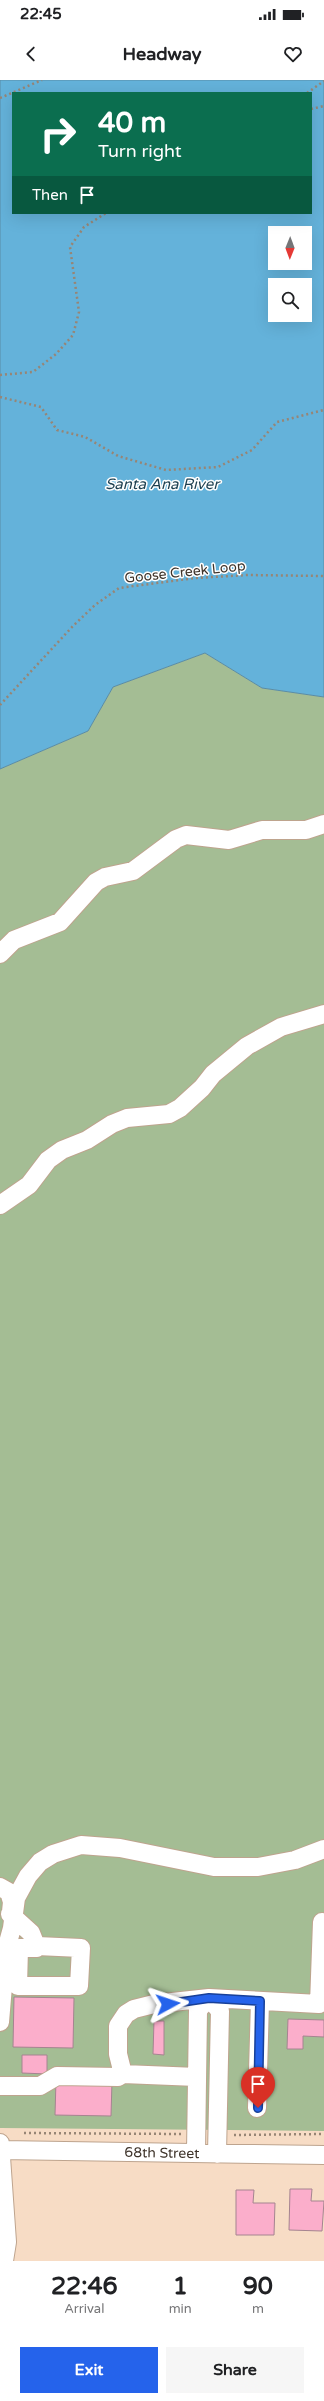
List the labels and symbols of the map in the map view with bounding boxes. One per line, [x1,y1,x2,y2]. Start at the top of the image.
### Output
north arrow [268,226,312,270]
water label: Santa Ana River [105,475,221,493]
street label: Goose Creek Loop [124,557,247,587]
position arrow [147,1983,189,2025]
pin [241,2067,275,2108]
street label: 68th Street [124,2144,200,2162]

